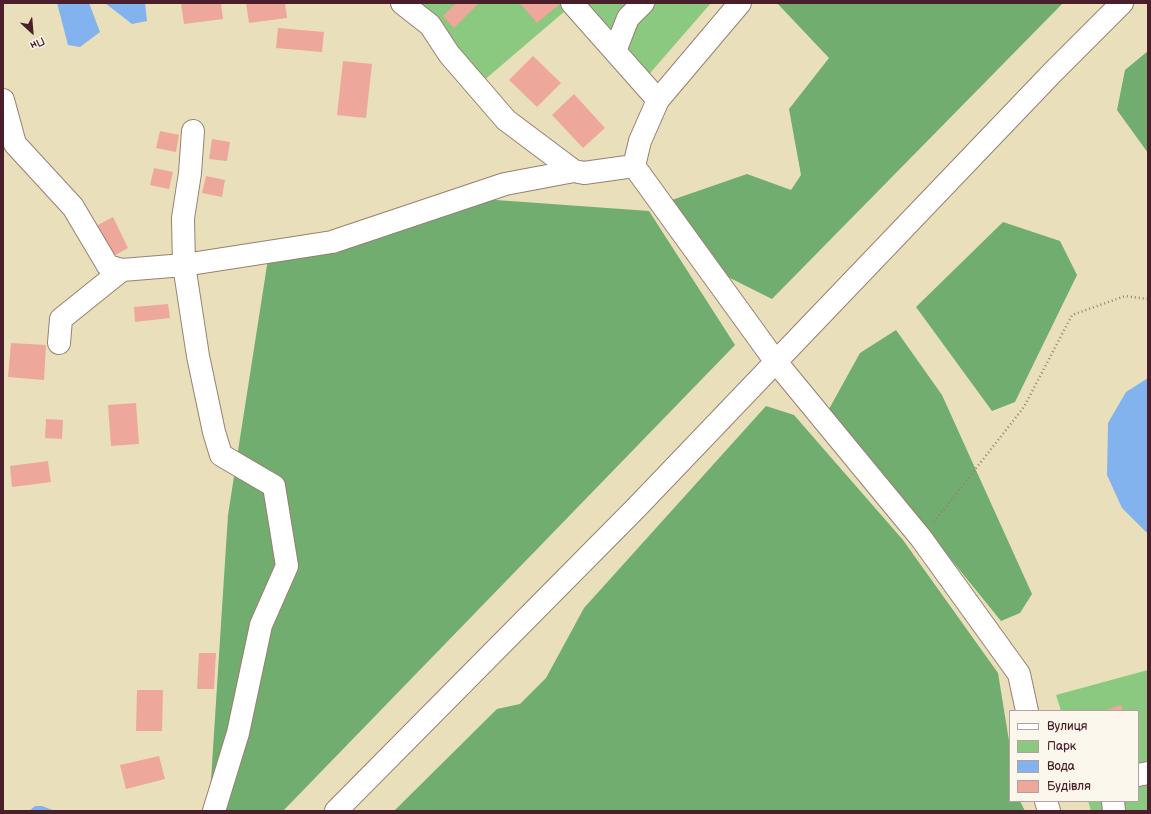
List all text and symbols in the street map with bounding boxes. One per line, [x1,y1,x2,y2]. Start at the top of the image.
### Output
north arrow [12,12,52,52]
text: Пн [28,34,47,52]
legend [1009,710,1139,802]
text: Вулиця [1047,719,1087,734]
text: Парк [1047,739,1076,754]
text: Вода [1047,759,1075,774]
text: Будівля [1047,779,1091,794]

